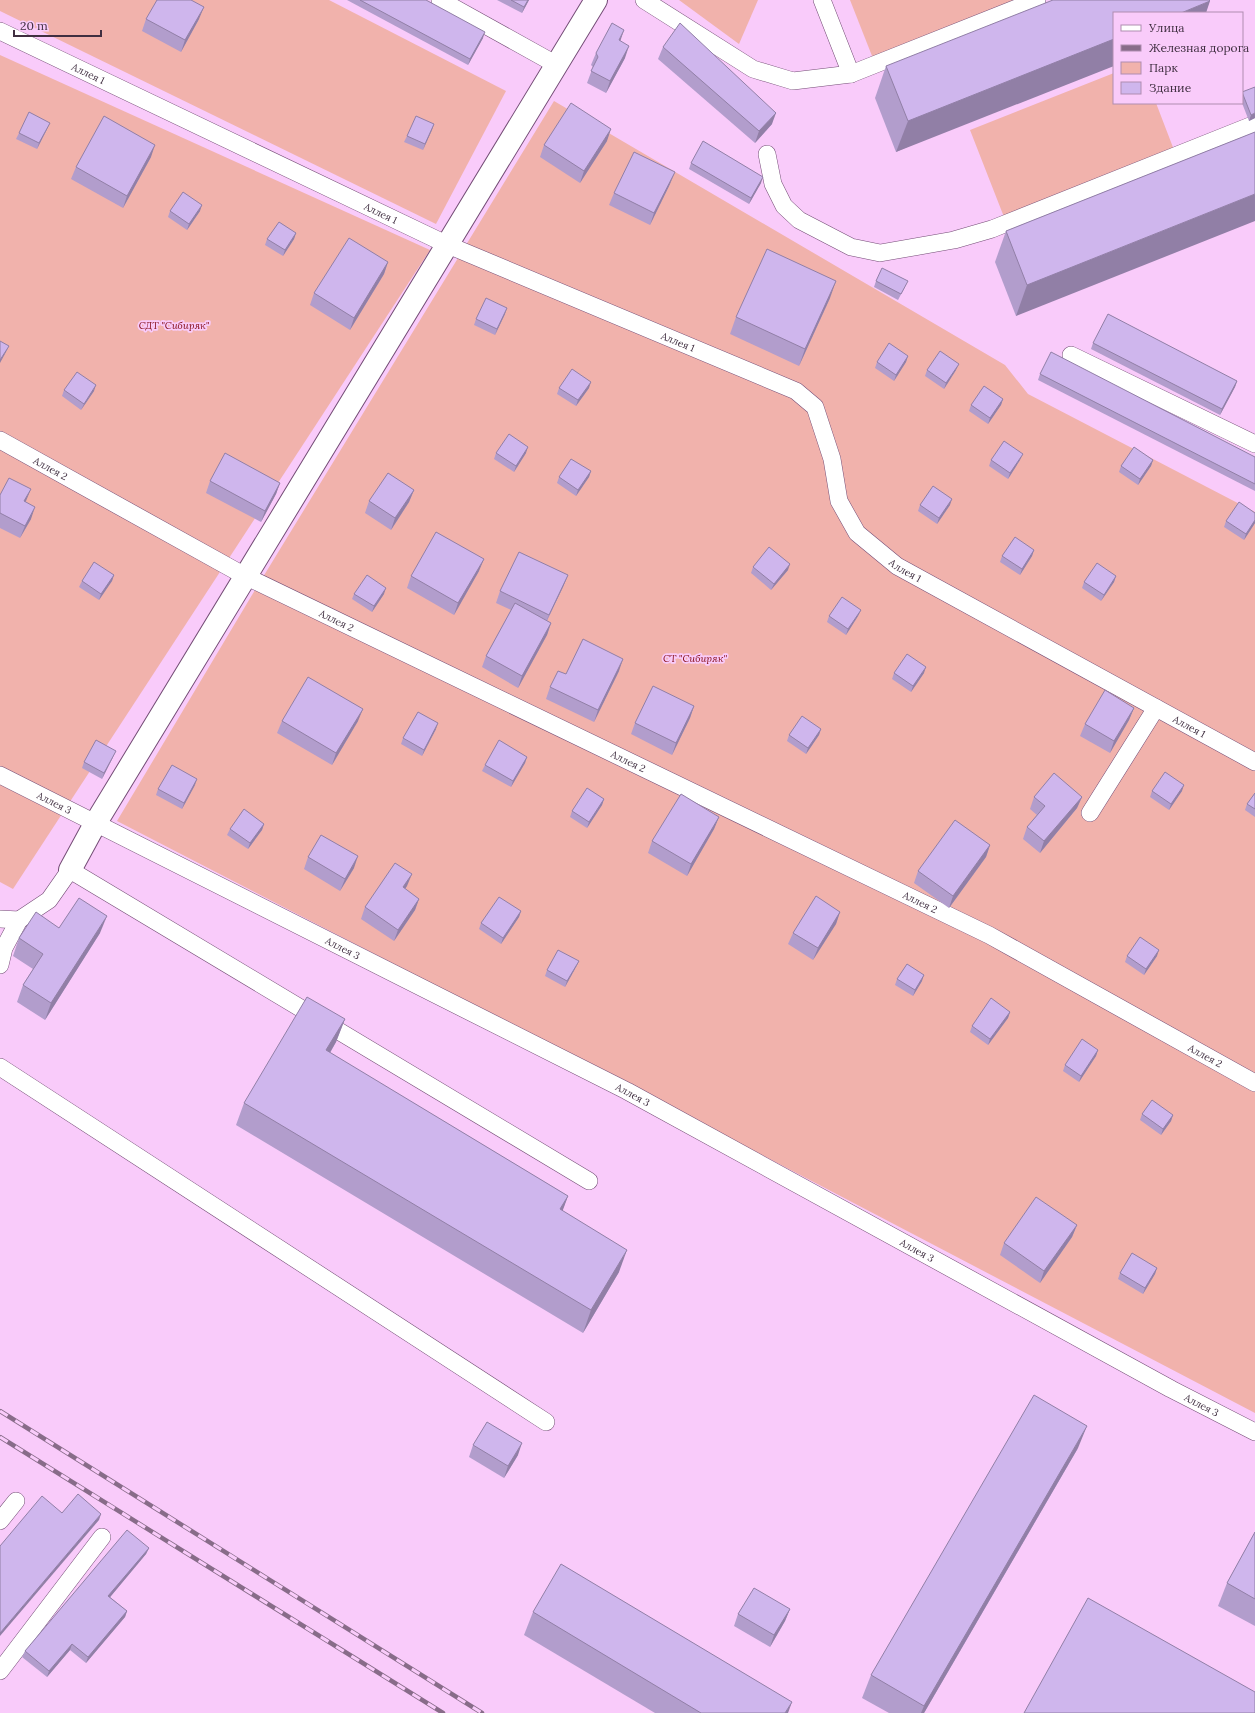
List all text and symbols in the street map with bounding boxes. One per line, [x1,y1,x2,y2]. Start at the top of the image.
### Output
scale bar [14,12,101,38]
legend [1113,12,1243,104]
text: 20 m [20,18,48,33]
text: Улица [1148,20,1185,35]
text: Железная дорога [1149,40,1249,55]
street label: Аллея 1 [69,59,107,87]
text: Парк [1149,60,1178,75]
text: Здание [1149,80,1192,95]
street label: Аллея 1 [361,199,400,227]
park label: СДТ "Сибиряк" [139,319,210,332]
street label: Аллея 1 [658,328,697,354]
street label: Аллея 2 [31,453,70,483]
street label: Аллея 1 [886,555,924,585]
street label: Аллея 2 [316,606,356,634]
park label: СТ "Сибиряк" [663,652,727,665]
street label: Аллея 1 [1170,711,1208,740]
street label: Аллея 2 [608,747,648,775]
street label: Аллея 3 [34,788,74,817]
street label: Аллея 2 [900,888,940,916]
street label: Аллея 3 [322,933,363,962]
street label: Аллея 2 [1185,1040,1225,1070]
street label: Аллея 3 [613,1079,653,1109]
street label: Аллея 3 [897,1235,937,1265]
street label: Аллея 3 [1181,1390,1222,1419]

